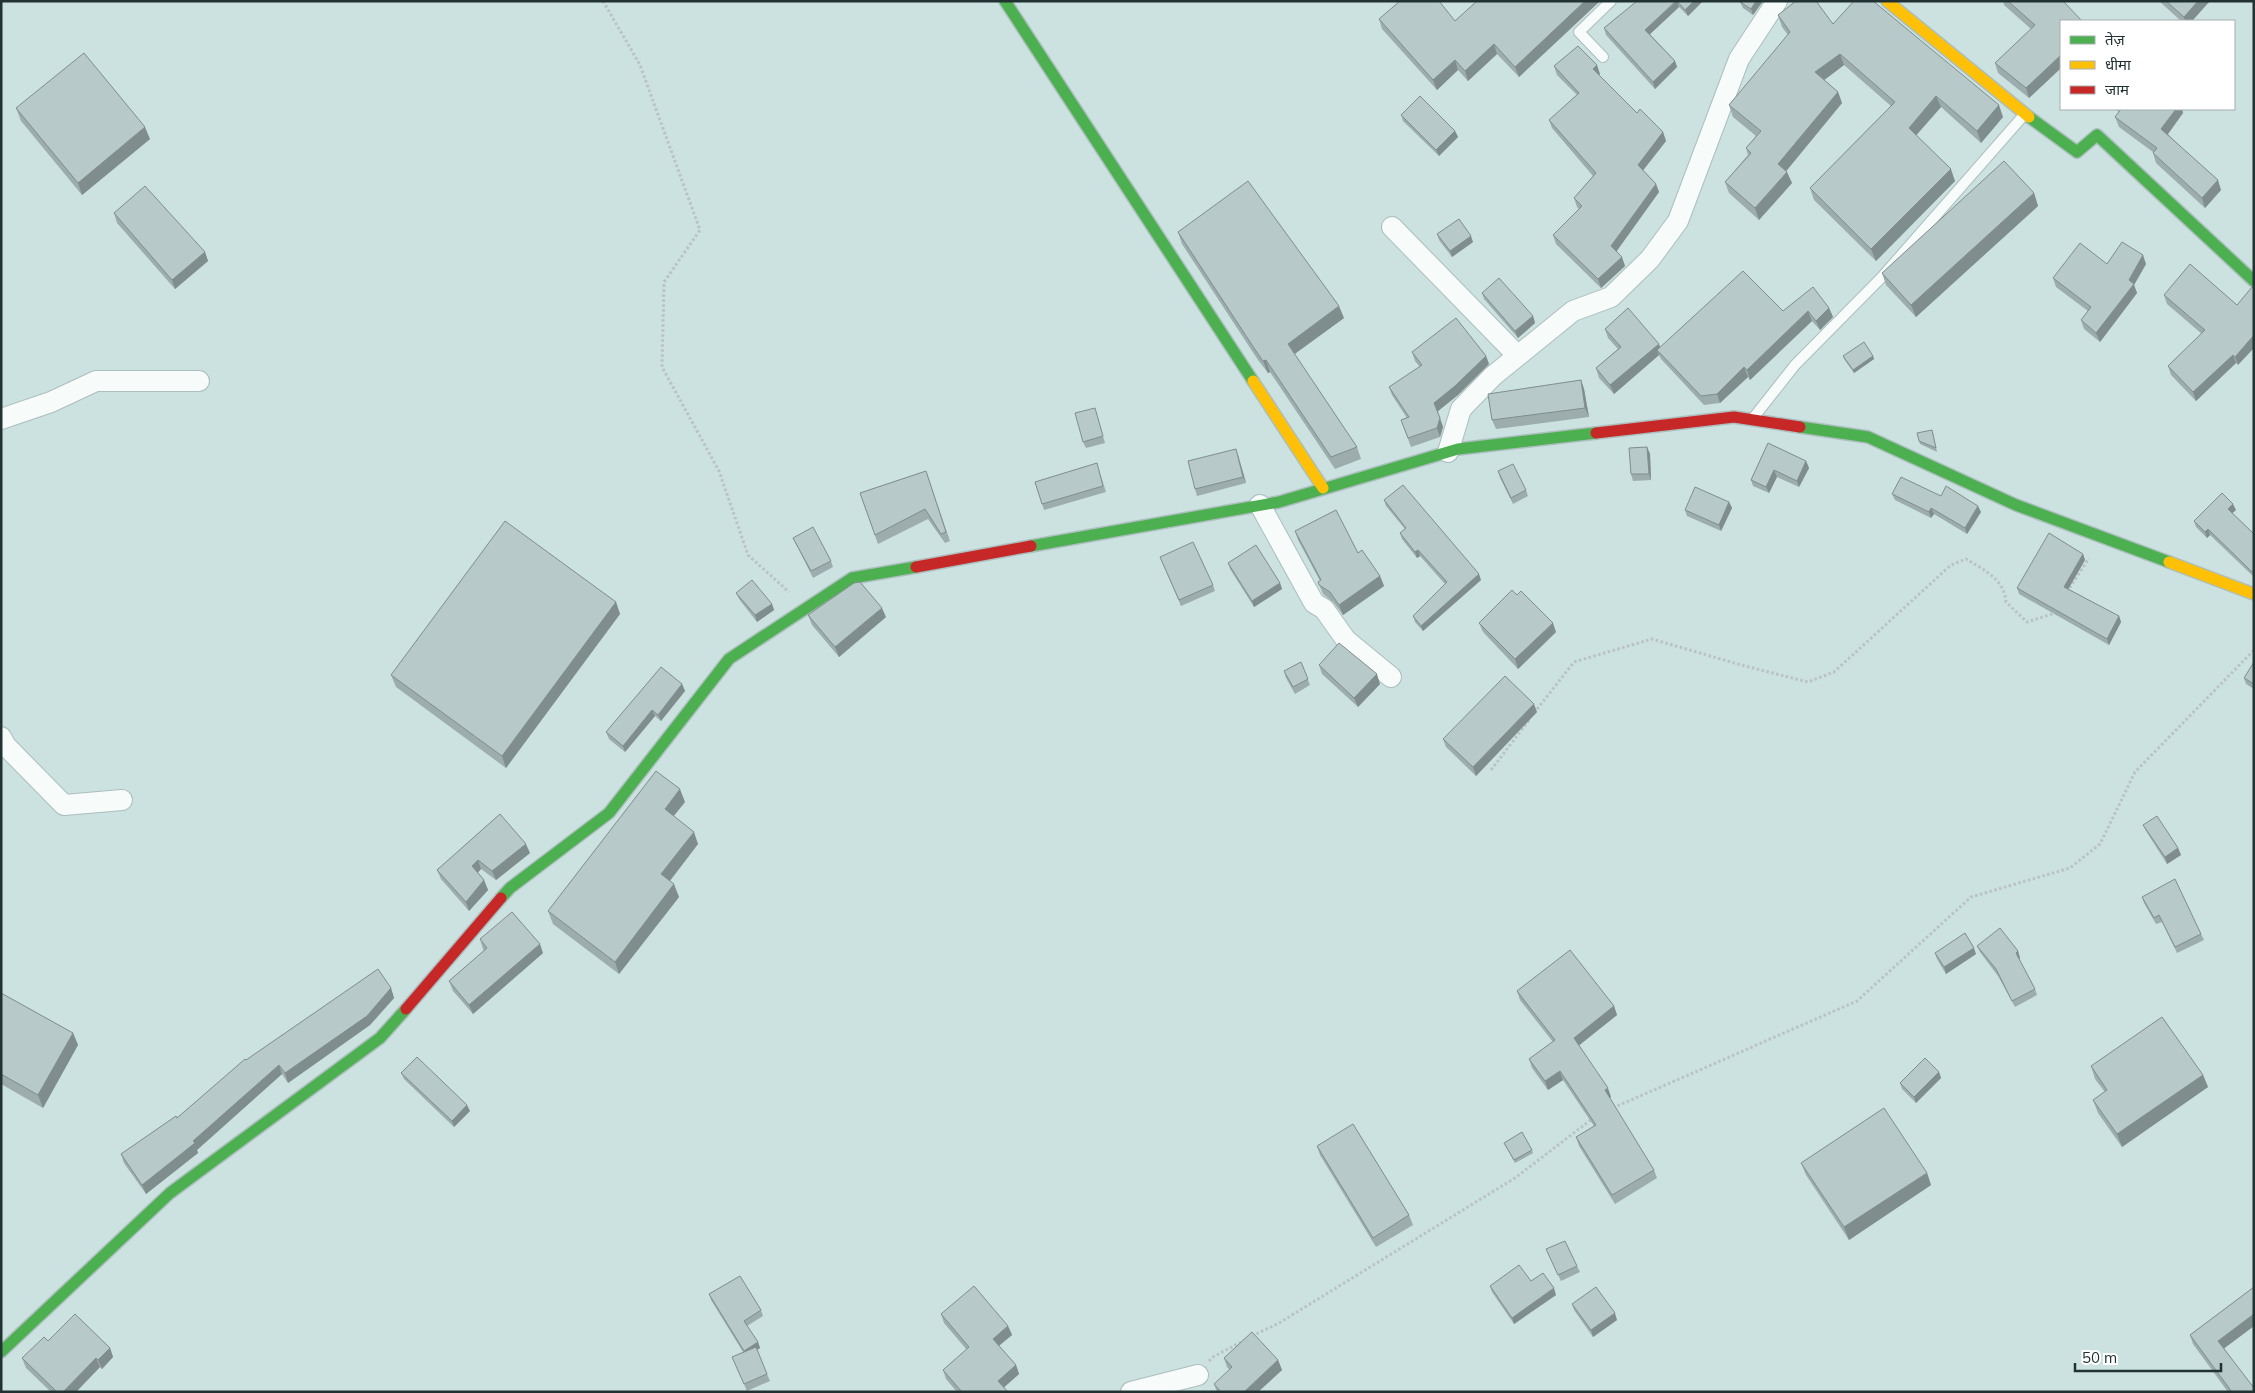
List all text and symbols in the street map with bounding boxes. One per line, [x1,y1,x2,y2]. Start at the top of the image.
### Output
legend [2060,20,2235,110]
text: तेज़ [2105,30,2126,49]
text: धीमा [2105,55,2132,74]
text: जाम [2105,80,2130,99]
scale bar [2075,1340,2221,1372]
text: 50 m [2082,1348,2117,1367]

